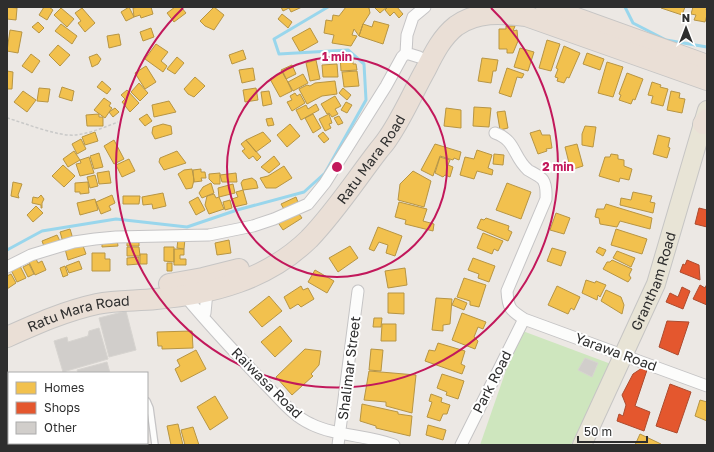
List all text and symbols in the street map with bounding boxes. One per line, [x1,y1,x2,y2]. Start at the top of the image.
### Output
north arrow [666,8,706,48]
text: N [682,11,690,24]
text: 1 min [322,49,352,64]
street label: Ratu Mara Road [333,112,408,207]
text: 2 min [542,159,574,174]
centre of rings [330,160,344,174]
street label: Grantham Road [627,230,679,333]
street label: Ratu Mara Road [25,292,130,335]
street label: Shalimar Street [334,315,363,421]
street label: Yarawa Road [573,329,659,374]
street label: Raiwasa Road [228,344,306,422]
street label: Park Road [469,348,515,416]
legend [8,372,148,444]
text: Homes [44,380,84,395]
text: Shops [44,400,80,415]
scale bar [578,418,647,444]
text: Other [44,420,77,435]
text: 50 m [584,424,612,439]

